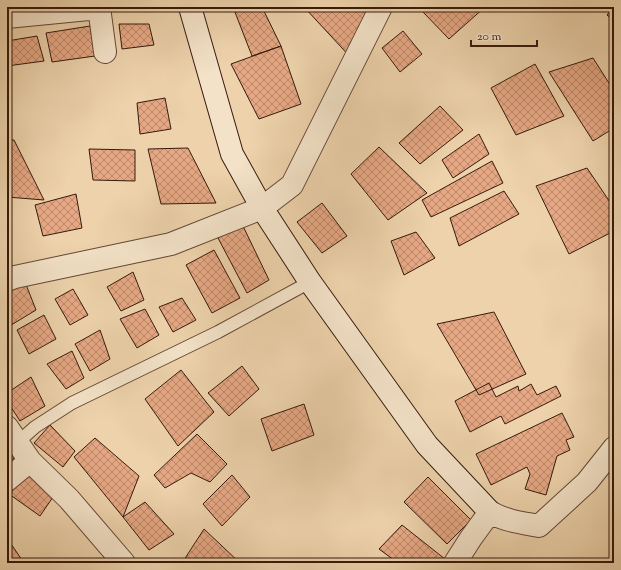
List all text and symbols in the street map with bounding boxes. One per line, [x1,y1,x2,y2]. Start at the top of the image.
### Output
scale bar [471,22,537,48]
text: 20 m [477,28,502,46]

